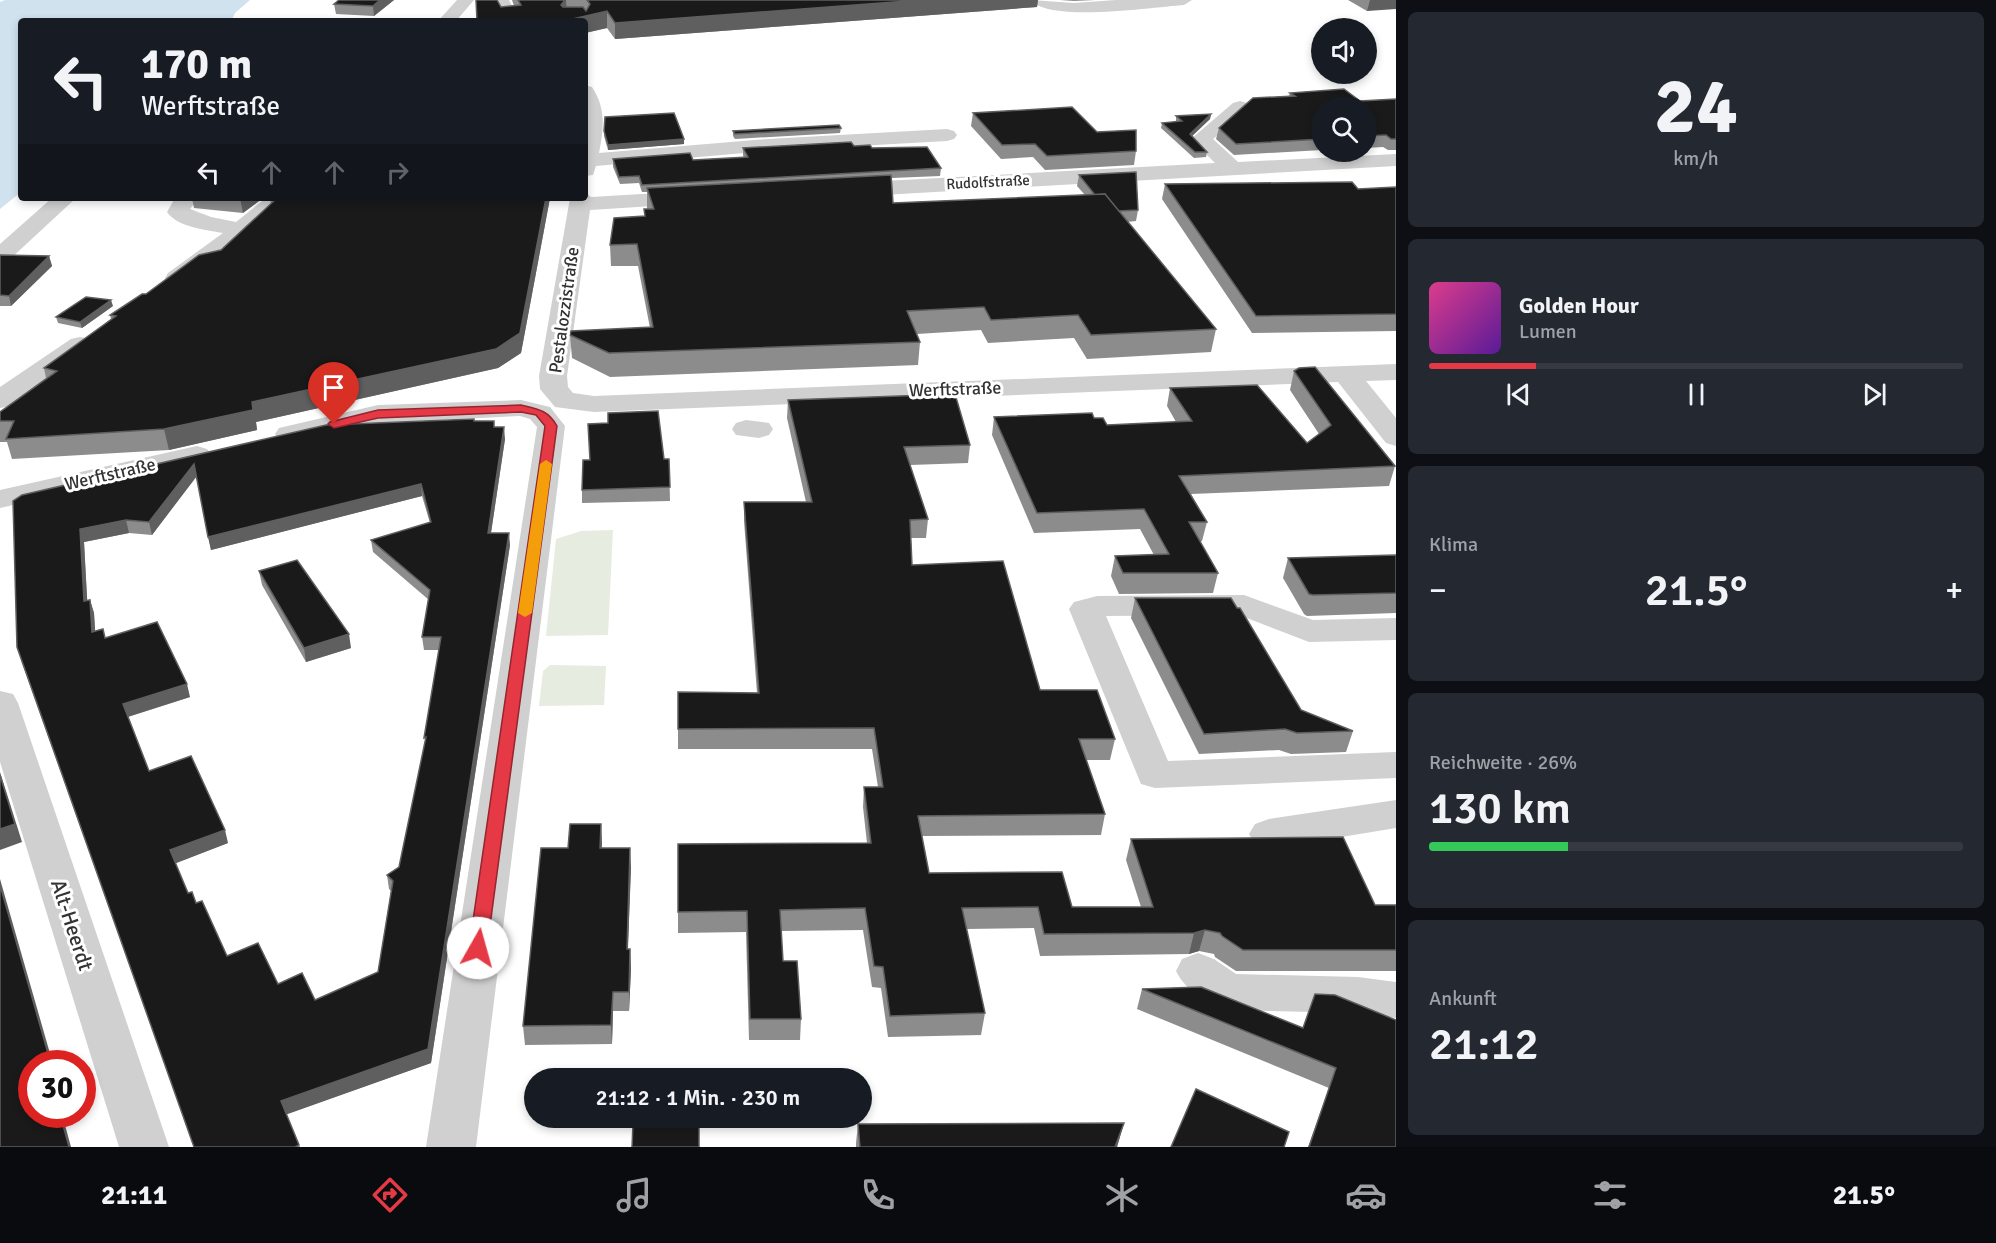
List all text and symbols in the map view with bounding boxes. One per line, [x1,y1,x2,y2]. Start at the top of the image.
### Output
map controls [1311,18,1377,162]
button: sound [1311,18,1377,84]
text: 170 m [141,39,252,90]
icon: left [42,42,120,120]
text: 24 [1654,59,1738,155]
text: Werftstraße [141,90,280,123]
button: search [1311,96,1377,162]
text: km/h [1673,146,1719,171]
icon: left [192,156,225,189]
icon: ahead [255,156,288,189]
icon: ahead [318,156,351,189]
icon: right [381,156,414,189]
street label: Rudolfstraße [946,171,1030,193]
street label: Pestalozzistraße [544,245,584,375]
text: Golden Hour [1519,292,1639,319]
text: Lumen [1519,319,1577,344]
pin [308,362,359,424]
icon: arrive [317,371,350,404]
street label: Werftstraße [908,376,1002,402]
icon: previous [1502,378,1535,411]
icon: pause [1680,378,1713,411]
icon: next [1858,378,1891,411]
street label: Werftstraße [62,453,158,495]
text: Klima [1429,532,1478,557]
text: 21.5° [1645,563,1747,618]
text: − [1429,570,1447,611]
text: + [1945,570,1963,611]
text: Reichweite · 26% [1429,750,1577,775]
text: 130 km [1429,781,1571,836]
street label: Alt-Heerdt [45,876,99,974]
position arrow [446,916,510,980]
text: Ankunft [1429,986,1497,1011]
text: 21:12 [1429,1017,1539,1072]
speed limit sign: 30 [18,1050,96,1128]
text: 21:12 · 1 Min. · 230 m [596,1084,800,1111]
icon: directions [369,1174,411,1216]
icon: music [613,1174,655,1216]
icon: phone [857,1174,899,1216]
icon: climate [1101,1174,1143,1216]
icon: car [1345,1174,1387,1216]
icon: filters [1589,1174,1631,1216]
text: 21:11 [101,1179,167,1212]
text: 21.5° [1833,1179,1895,1212]

